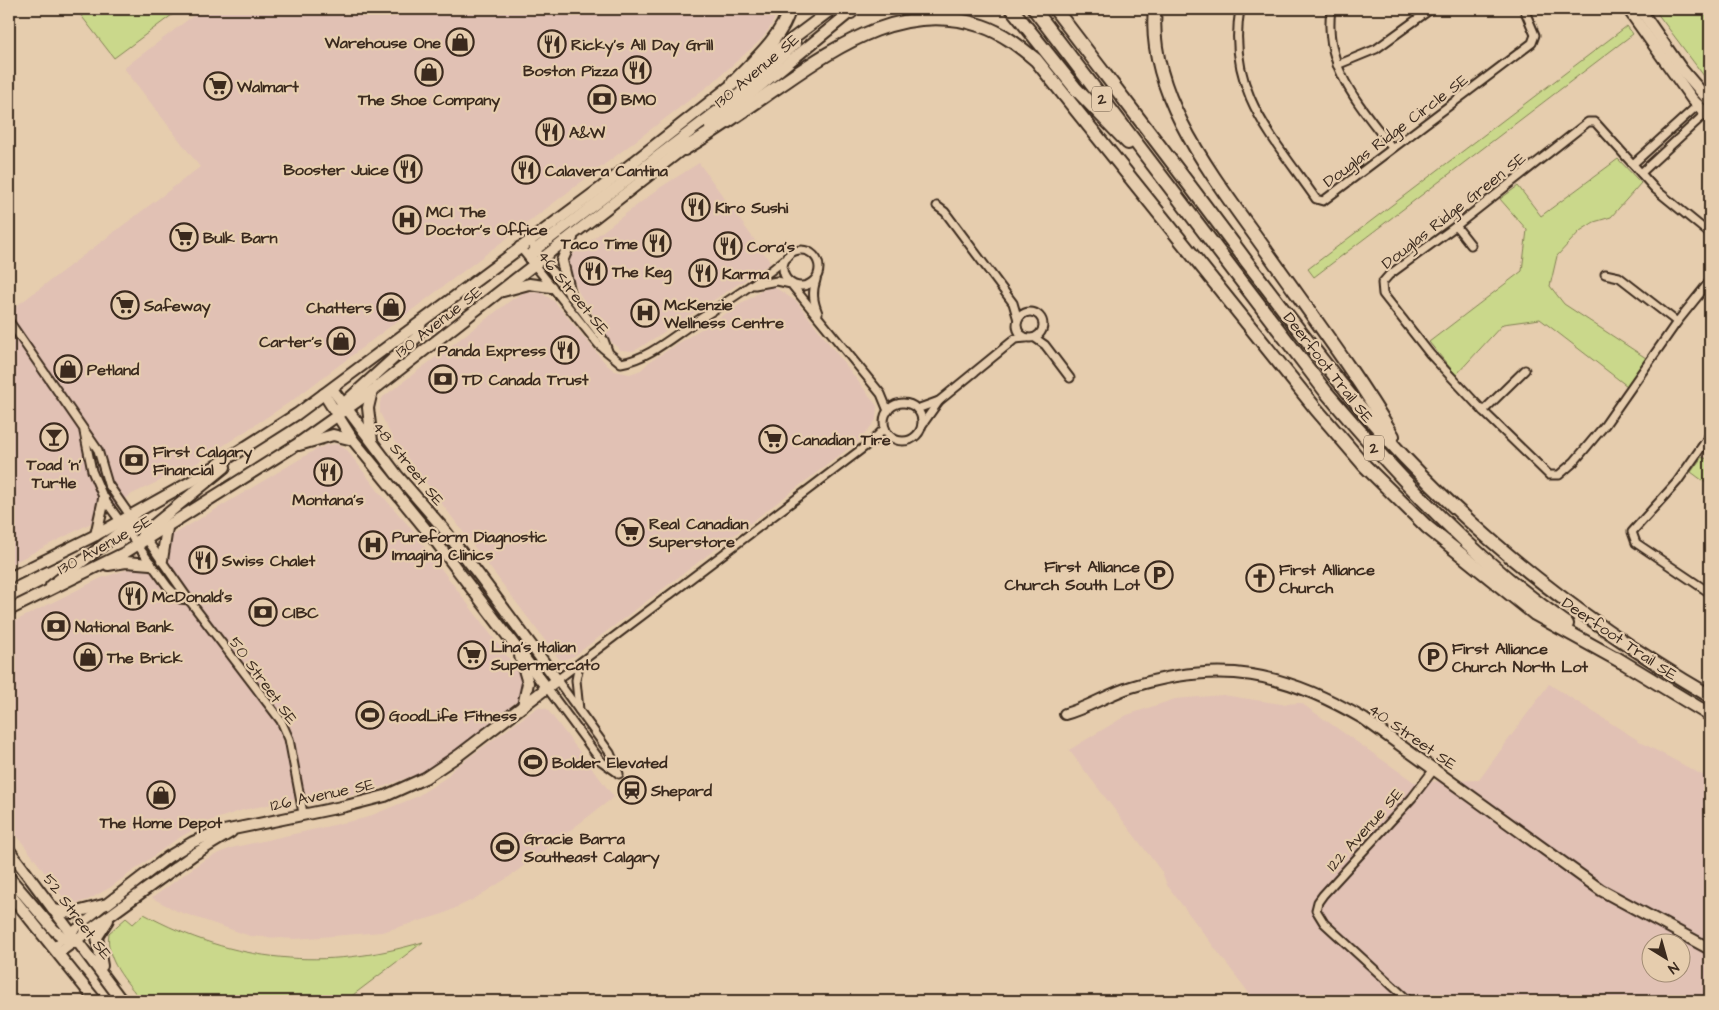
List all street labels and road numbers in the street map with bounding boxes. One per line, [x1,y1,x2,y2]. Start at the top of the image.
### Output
street label: 130 Avenue SE [709,28,804,113]
street label: Douglas Ridge Circle SE [1319,69,1474,193]
road number: 2 [1092,86,1112,112]
street label: Douglas Ridge Green SE [1377,147,1531,275]
street label: 46 Street SE [532,246,614,340]
street label: 130 Avenue SE [391,281,487,363]
street label: Deerfoot Trail SE [1278,308,1379,428]
street label: 48 Street SE [367,417,450,511]
road number: 2 [1364,436,1384,460]
street label: 130 Avenue SE [53,510,156,580]
street label: Deerfoot Trail SE [1557,592,1682,686]
street label: 50 Street SE [224,632,303,729]
street label: 40 Street SE [1364,698,1461,776]
street label: 126 Avenue SE [268,773,377,817]
street label: 122 Avenue SE [1321,783,1408,876]
street label: 52 Street SE [38,869,117,965]

